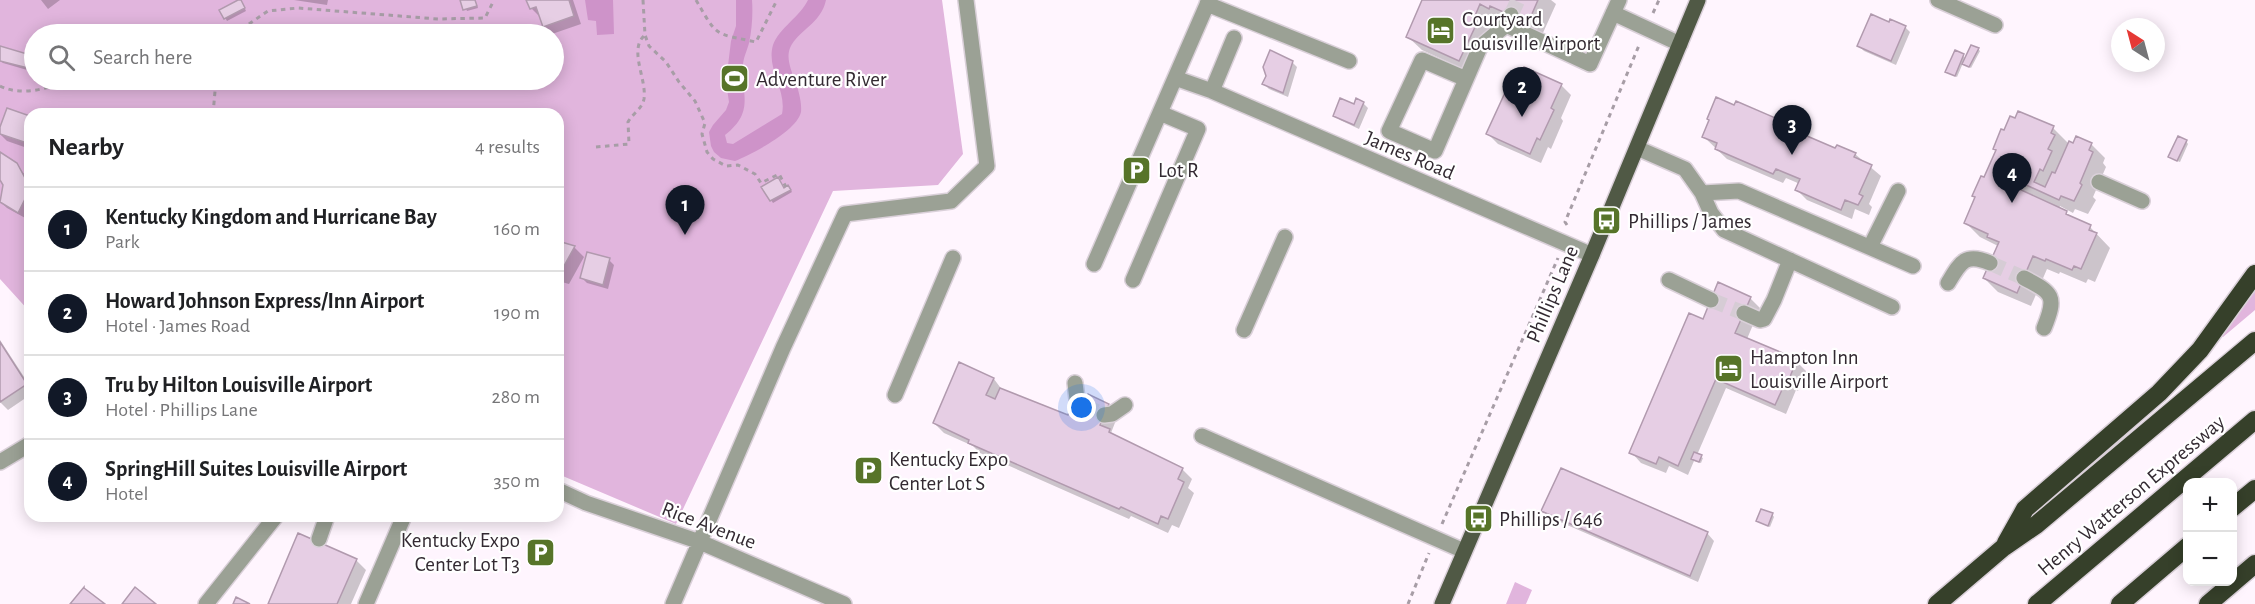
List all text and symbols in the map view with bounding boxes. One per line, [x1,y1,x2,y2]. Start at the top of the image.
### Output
place label: Courtyard Louisville Airport [1462,9,1600,54]
hotel icon: Courtyard Louisville Airport [1425,15,1457,47]
north arrow [2111,18,2165,72]
search box [24,24,564,90]
icon: search [45,41,78,74]
text: Search here [93,46,192,68]
sports icon: Adventure River [719,63,751,95]
pin: 2 [1502,68,1541,117]
place label: Adventure River [756,69,887,90]
pin: 3 [1772,106,1812,155]
street label: James Road [1362,127,1458,184]
text: Nearby [48,134,124,160]
text: 4 results [475,137,540,157]
parking icon: Lot R [1121,154,1153,186]
pin: 4 [1992,154,2032,203]
place label: Lot R [1158,160,1199,181]
pin: 1 [666,186,704,235]
bus stop icon: Phillips / James [1591,205,1623,237]
text: Kentucky Kingdom and Hurricane Bay [105,206,437,228]
place label: Phillips / James [1628,211,1752,232]
text: 1 [64,219,71,239]
text: 160 m [494,219,540,239]
text: Park [105,232,140,252]
street label: Phillips Lane [1523,243,1582,346]
text: Howard Johnson Express/Inn Airport [105,290,424,312]
text: 2 [63,303,72,323]
text: 190 m [494,303,540,323]
text: Hotel · James Road [105,316,250,336]
place label: Hampton Inn Louisville Airport [1750,347,1888,392]
hotel icon: Hampton Inn Louisville Airport [1713,353,1745,385]
text: Tru by Hilton Louisville Airport [105,374,372,396]
text: 3 [63,387,72,407]
text: 280 m [492,387,540,407]
your location [1067,393,1096,422]
text: Hotel · Phillips Lane [105,400,258,420]
street label: Henry Watterson Expressway [2034,411,2229,580]
place label: Kentucky Expo Center Lot S [889,449,1008,494]
parking icon: Kentucky Expo Center Lot S [852,455,884,487]
text: SpringHill Suites Louisville Airport [105,458,407,480]
text: 4 [62,471,73,491]
text: 350 m [494,471,540,491]
map controls [2183,478,2237,586]
button: + [2183,478,2237,532]
text: Hotel [105,484,148,504]
street label: Rice Avenue [659,498,759,553]
bus stop icon: Phillips / 646 [1462,503,1494,535]
place label: Phillips / 646 [1499,509,1603,530]
place label: Kentucky Expo Center Lot T3 [401,530,520,575]
button: − [2183,532,2237,586]
parking icon: Kentucky Expo Center Lot T3 [525,536,557,568]

